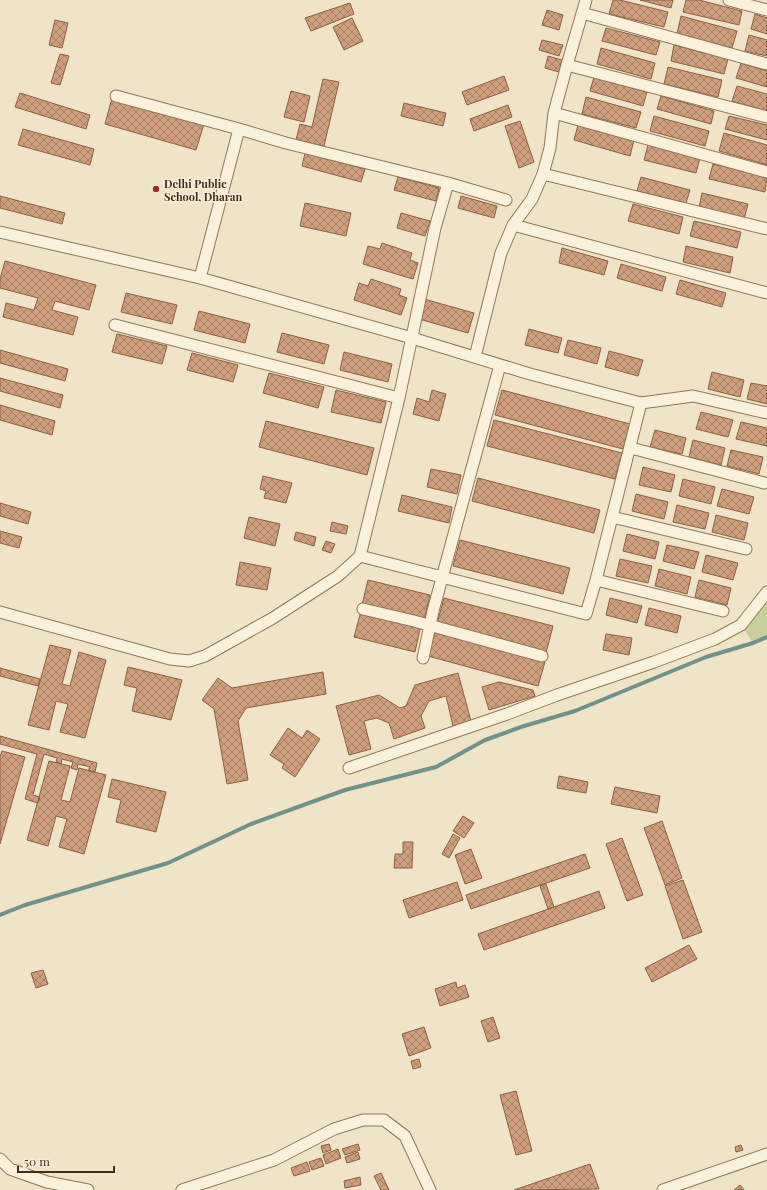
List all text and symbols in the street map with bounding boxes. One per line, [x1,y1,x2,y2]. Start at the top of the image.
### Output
place label: Delhi Public School, Dharan [164,176,242,204]
marker: Delhi Public School, Dharan [151,184,161,194]
scale bar [18,1148,114,1174]
text: 50 m [24,1153,50,1169]

